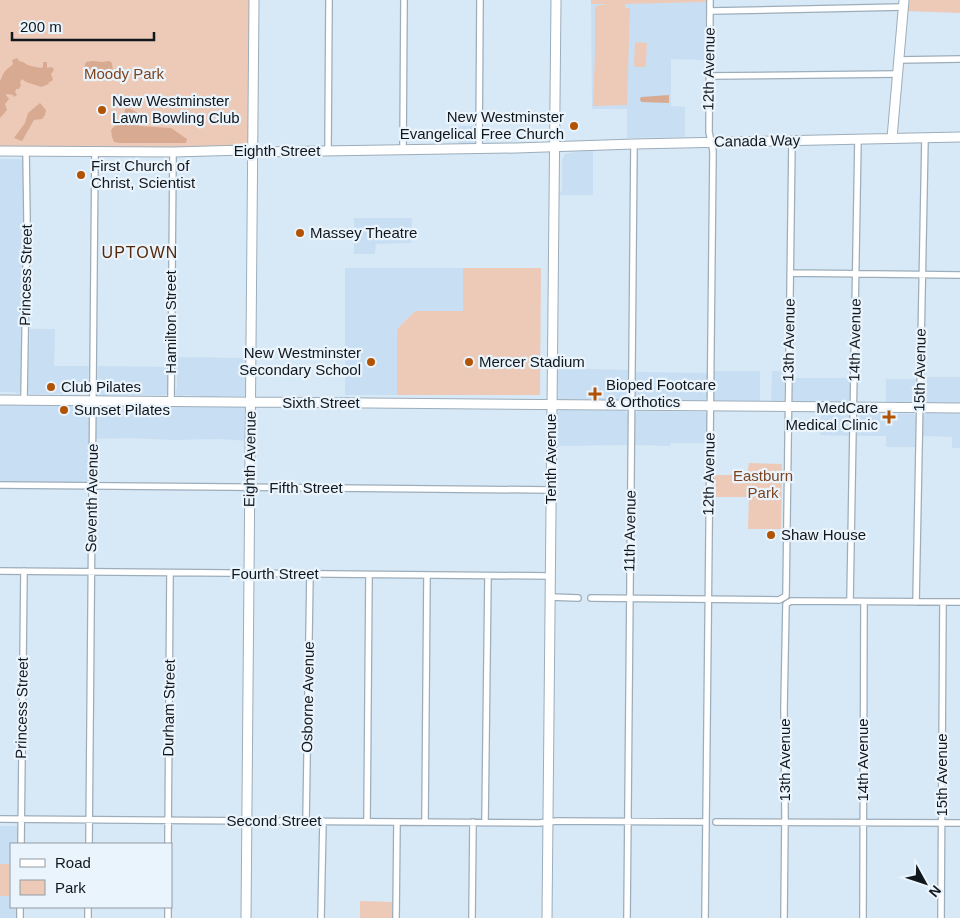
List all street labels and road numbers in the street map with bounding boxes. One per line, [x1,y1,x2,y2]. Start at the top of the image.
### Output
street label: 12th Avenue [699,27,718,111]
street label: Canada Way [714,131,801,150]
street label: Eighth Street [234,142,321,159]
street label: Princess Street [16,223,35,326]
street label: Hamilton Street [162,269,179,374]
street label: 13th Avenue [779,298,798,382]
street label: 14th Avenue [845,298,864,382]
street label: 15th Avenue [910,328,929,412]
street label: Sixth Street [282,394,361,411]
street label: Eighth Avenue [240,411,259,507]
street label: Tenth Avenue [542,414,559,504]
street label: 12th Avenue [699,432,718,516]
street label: Seventh Avenue [82,443,101,553]
street label: Fifth Street [269,479,344,496]
street label: 11th Avenue [620,490,639,572]
street label: Fourth Street [231,565,320,582]
street label: Osborne Avenue [298,641,317,753]
street label: Princess Street [12,656,31,759]
street label: Durham Street [159,658,178,757]
street label: 13th Avenue [776,718,793,802]
street label: 14th Avenue [854,718,871,802]
street label: 15th Avenue [933,733,950,817]
street label: Second Street [226,812,322,829]

